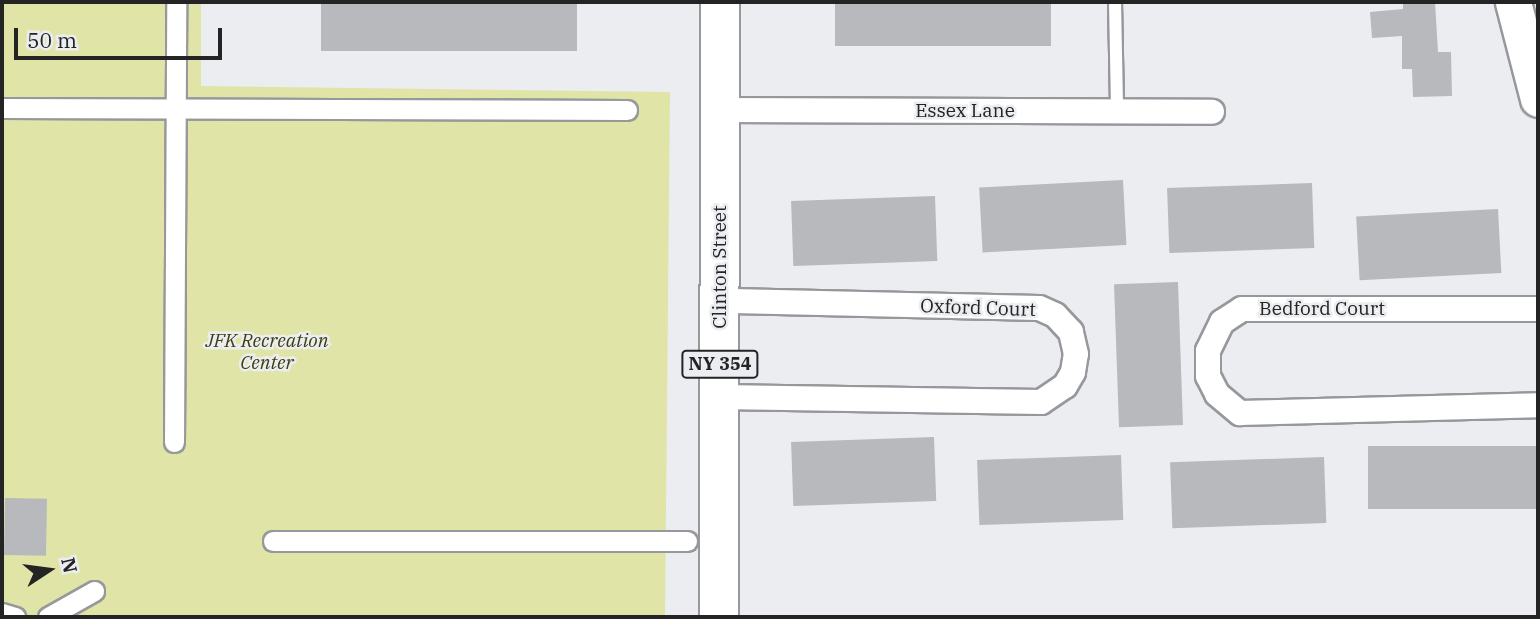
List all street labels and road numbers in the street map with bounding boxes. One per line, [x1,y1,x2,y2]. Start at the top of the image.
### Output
street label: Essex Lane [915,100,1015,122]
street label: Clinton Street [709,205,731,329]
street label: Oxford Court [920,295,1036,321]
street label: Bedford Court [1259,298,1385,320]
road number: NY 354 [680,350,760,378]

